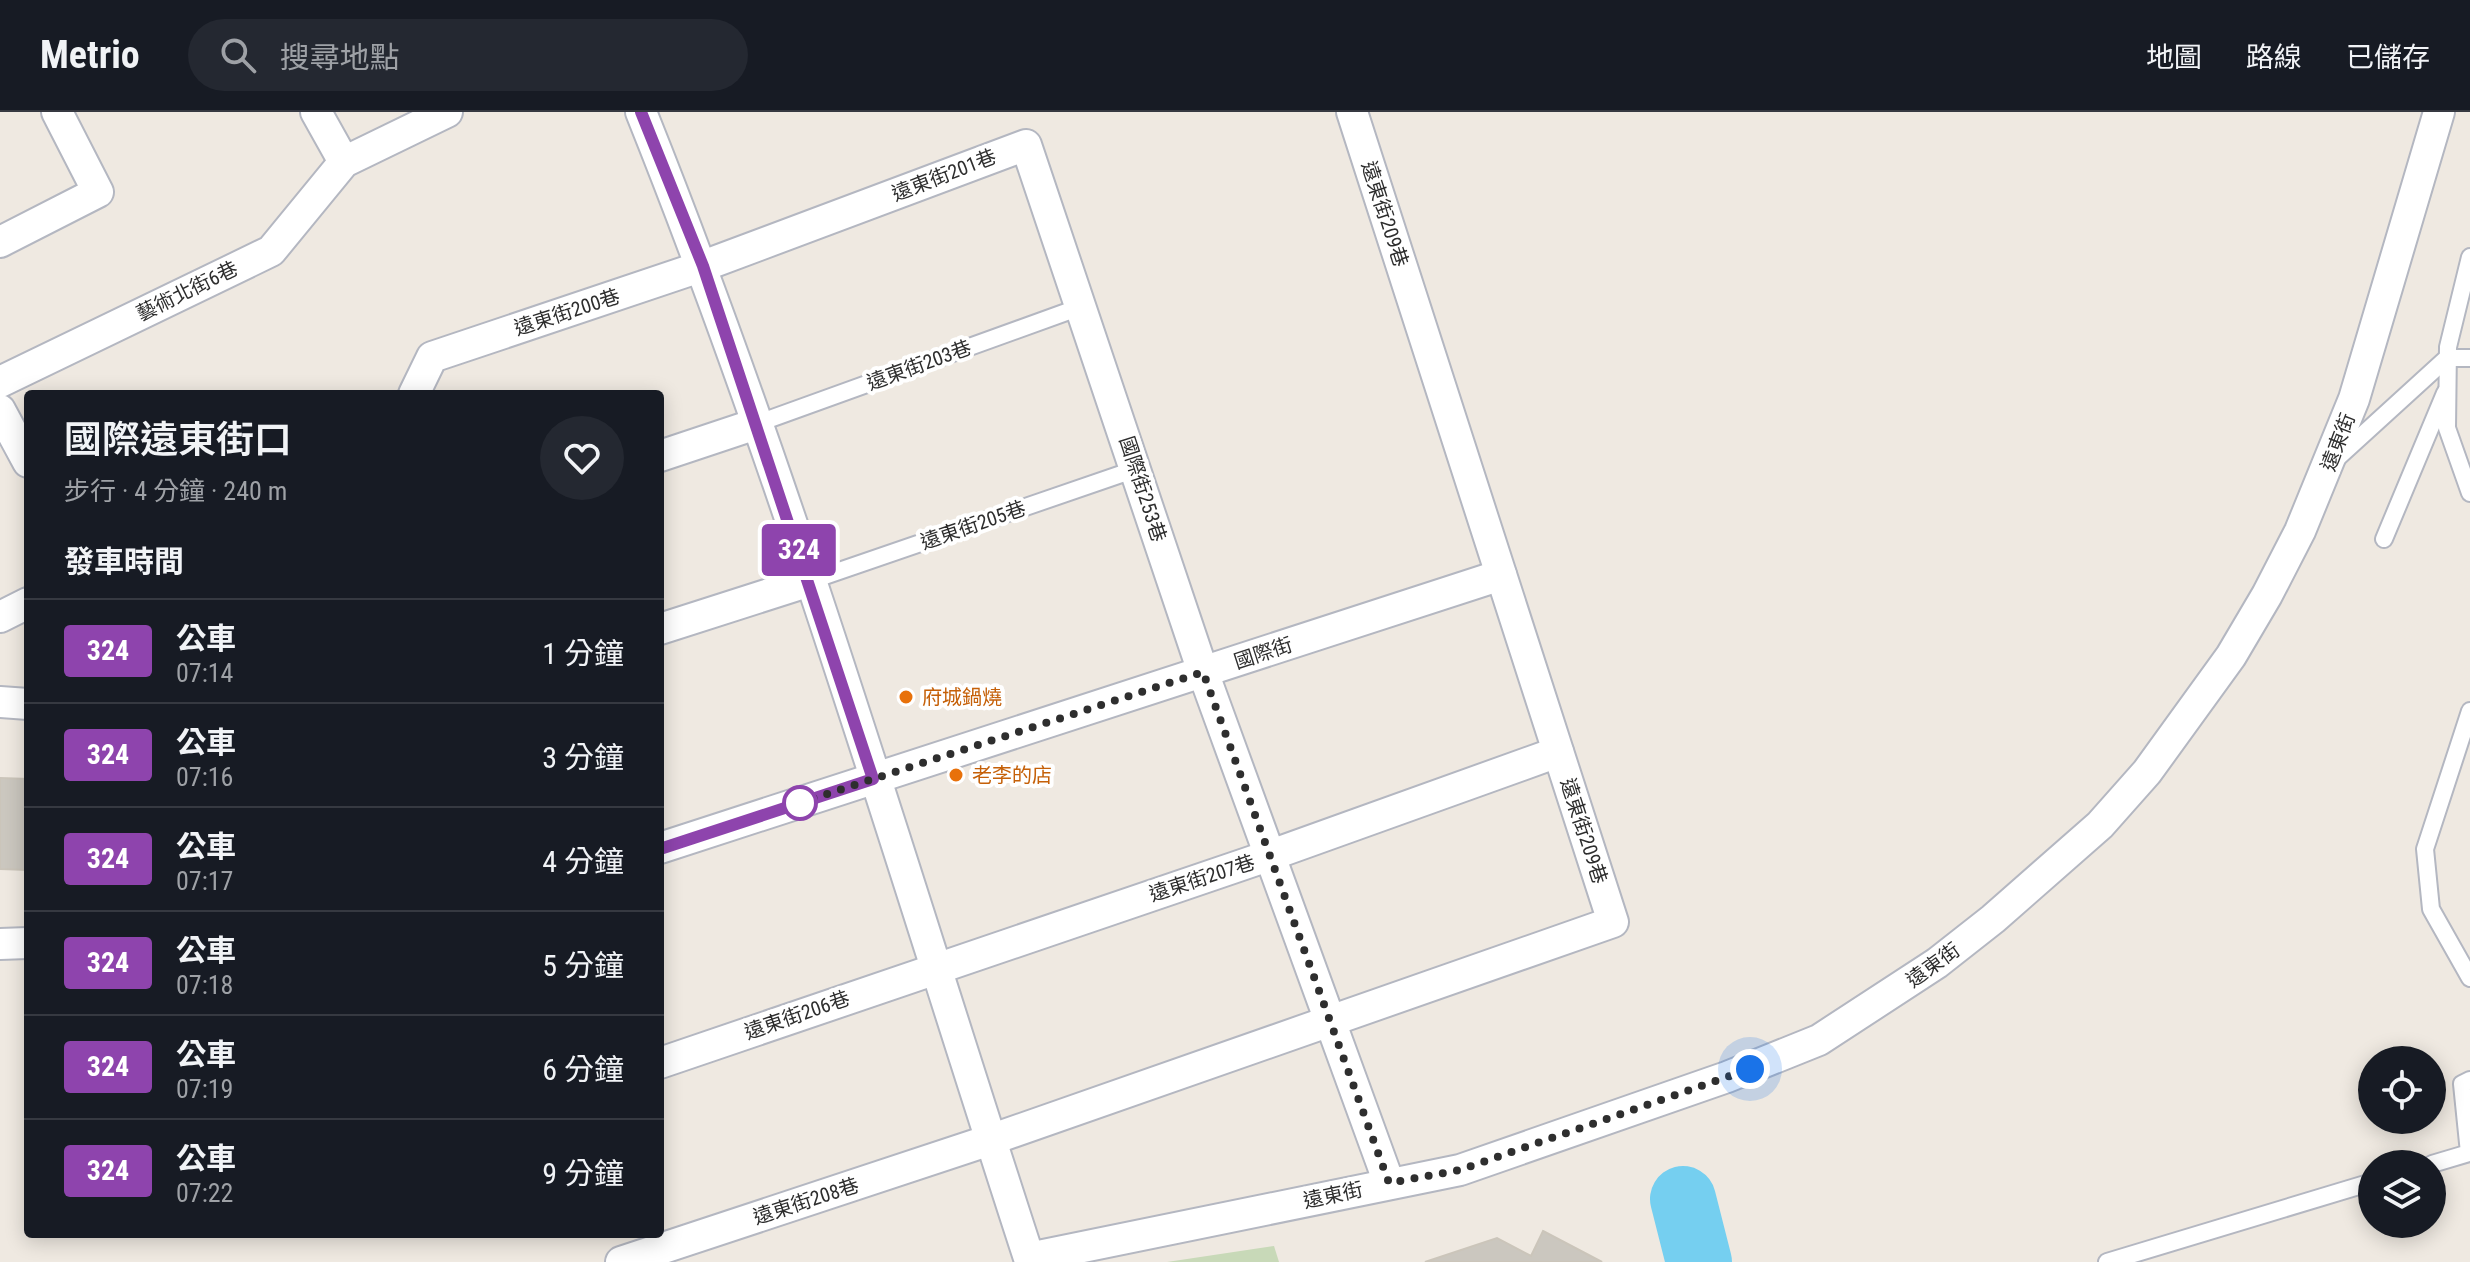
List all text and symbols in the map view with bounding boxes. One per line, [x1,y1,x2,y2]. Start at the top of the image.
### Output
search box [188,19,748,91]
text: Metrio [40,33,140,77]
icon: search [216,33,260,77]
text: 搜尋地點 [280,40,400,75]
text: 地圖 [2146,41,2202,74]
text: 路線 [2246,41,2302,74]
text: 已儲存 [2346,41,2430,74]
street label: 遠東街201巷 [889,144,999,206]
street label: 遠東街209巷 [1357,158,1413,270]
street label: 藝術北街6巷 [132,256,242,326]
street label: 遠東街200巷 [511,284,623,340]
street label: 遠東街203巷 [863,335,975,395]
street label: 遠東街 [2316,410,2360,474]
button: heart [540,416,624,500]
text: 國際遠東街口 [64,418,292,462]
street label: 國際街253巷 [1115,433,1171,545]
text: 步行 · 4 分鐘 · 240 m [64,476,287,506]
street label: 遠東街205巷 [917,496,1029,554]
line badge: 324 [753,524,845,576]
text: 324 [778,533,820,566]
text: 發車時間 [64,544,184,579]
text: 公車 [176,621,236,656]
street label: 國際街 [1231,632,1295,674]
text: 324 [87,634,129,667]
text: 1 分鐘 [542,636,624,671]
text: 07:14 [176,658,233,688]
place label: 府城鍋燒 [922,685,1002,709]
marker: 府城鍋燒 [897,688,915,706]
text: 公車 [176,725,236,760]
text: 324 [87,738,129,771]
text: 3 分鐘 [542,740,624,775]
text: 07:16 [176,762,233,792]
place label: 老李的店 [972,763,1052,787]
marker: 老李的店 [947,766,965,784]
street label: 遠東街209巷 [1556,775,1612,887]
unlabelled marker [783,786,817,820]
text: 公車 [176,829,236,864]
text: 324 [87,842,129,875]
text: 4 分鐘 [542,844,624,879]
street label: 遠東街207巷 [1146,850,1258,906]
text: 07:17 [176,866,233,896]
text: 公車 [176,933,236,968]
street label: 遠東街 [1902,938,1964,992]
text: 324 [87,946,129,979]
text: 5 分鐘 [542,948,624,983]
text: 07:18 [176,970,233,1000]
street label: 遠東街206巷 [741,986,853,1044]
text: 公車 [176,1037,236,1072]
map controls [2358,1046,2446,1238]
button: locate [2358,1046,2446,1134]
your location [1730,1049,1770,1089]
text: 324 [87,1050,129,1083]
text: 6 分鐘 [542,1052,624,1087]
text: 07:19 [176,1074,233,1104]
text: 公車 [176,1141,236,1176]
button: layers [2358,1150,2446,1238]
text: 324 [87,1154,129,1187]
text: 9 分鐘 [542,1156,624,1191]
street label: 遠東街208巷 [750,1173,862,1229]
street label: 遠東街 [1301,1177,1365,1213]
text: 07:22 [176,1178,233,1208]

